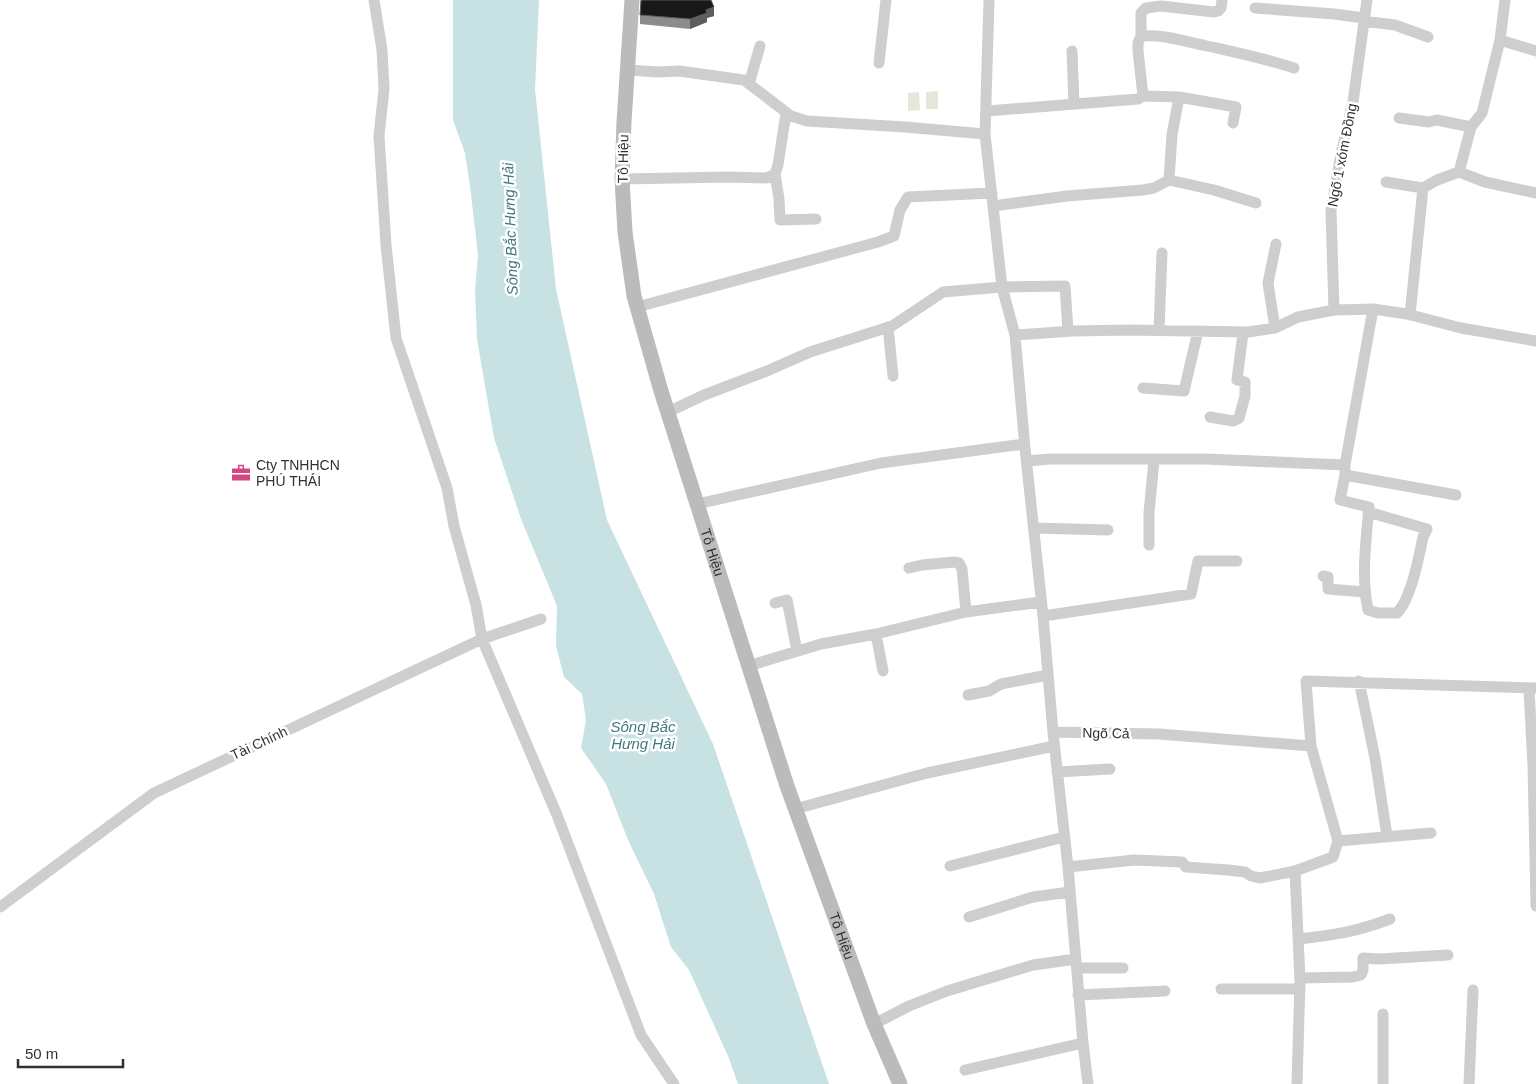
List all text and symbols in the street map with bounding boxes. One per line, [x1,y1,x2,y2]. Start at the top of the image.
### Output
street label: Ngõ 1 xóm Đồng [1324,102,1360,208]
street label: Tô Hiệu [615,134,631,184]
water label: Sông Bắc Hưng Hải [499,162,521,296]
place label: Cty TNHHCN PHÚ THÁI [256,457,340,489]
office icon: Cty TNHHCN PHÚ THÁI [230,462,252,484]
street label: Tô Hiệu [697,526,728,578]
water label: Sông Bắc Hưng Hải [610,718,676,752]
street label: Tài Chính [228,723,290,763]
street label: Ngõ Cả [1082,725,1130,741]
street label: Tô Hiệu [826,910,858,962]
scale bar [18,1036,122,1068]
text: 50 m [25,1045,58,1062]

